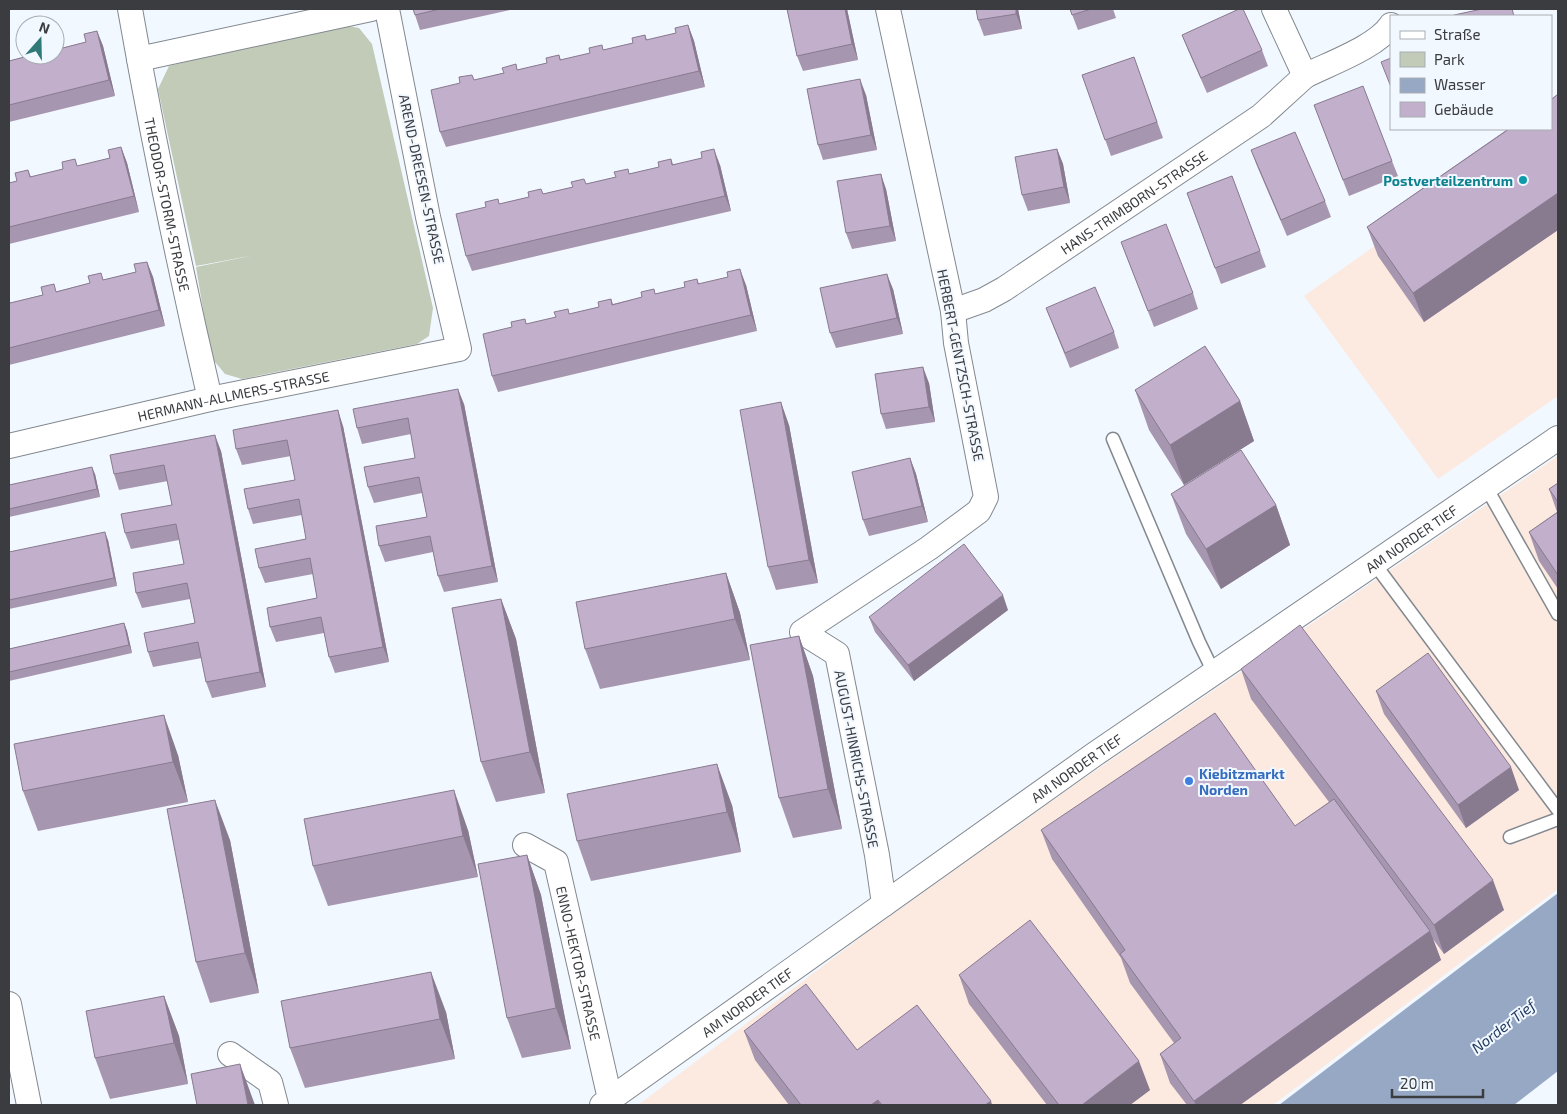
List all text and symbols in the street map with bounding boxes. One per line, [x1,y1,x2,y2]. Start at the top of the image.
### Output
north arrow [15,15,65,65]
legend [1390,15,1552,130]
text: N [37,18,52,37]
text: Straße [1434,25,1480,43]
text: Park [1434,50,1465,68]
text: Wasser [1434,75,1486,93]
street label: AREND-DREESEN-STRASSE [396,93,448,265]
text: Gebäude [1434,100,1493,118]
street label: THEODOR-STORM-STRASSE [142,116,194,293]
street label: HANS-TRIMBORN-STRASSE [1057,146,1211,257]
place label: Postverteilzentrum [1383,172,1513,189]
marker: Postverteilzentrum [1517,174,1529,186]
street label: HERBERT-GENTZSCH-STRASSE [934,268,988,463]
street label: HERMANN-ALLMERS-STRASSE [136,367,331,424]
street label: AM NORDER TIEF [1362,501,1461,576]
street label: AUGUST-HINRICHS-STRASSE [831,669,883,850]
street label: AM NORDER TIEF [1027,729,1126,806]
place label: Kiebitzmarkt Norden [1199,765,1285,798]
marker: Kiebitzmarkt Norden [1183,775,1195,787]
street label: ENNO-HEKTOR-STRASSE [553,884,605,1042]
street label: AM NORDER TIEF [698,963,796,1040]
water label: Norder Tief [1467,995,1540,1057]
scale bar [1392,1066,1483,1098]
text: 20 m [1400,1074,1434,1092]

